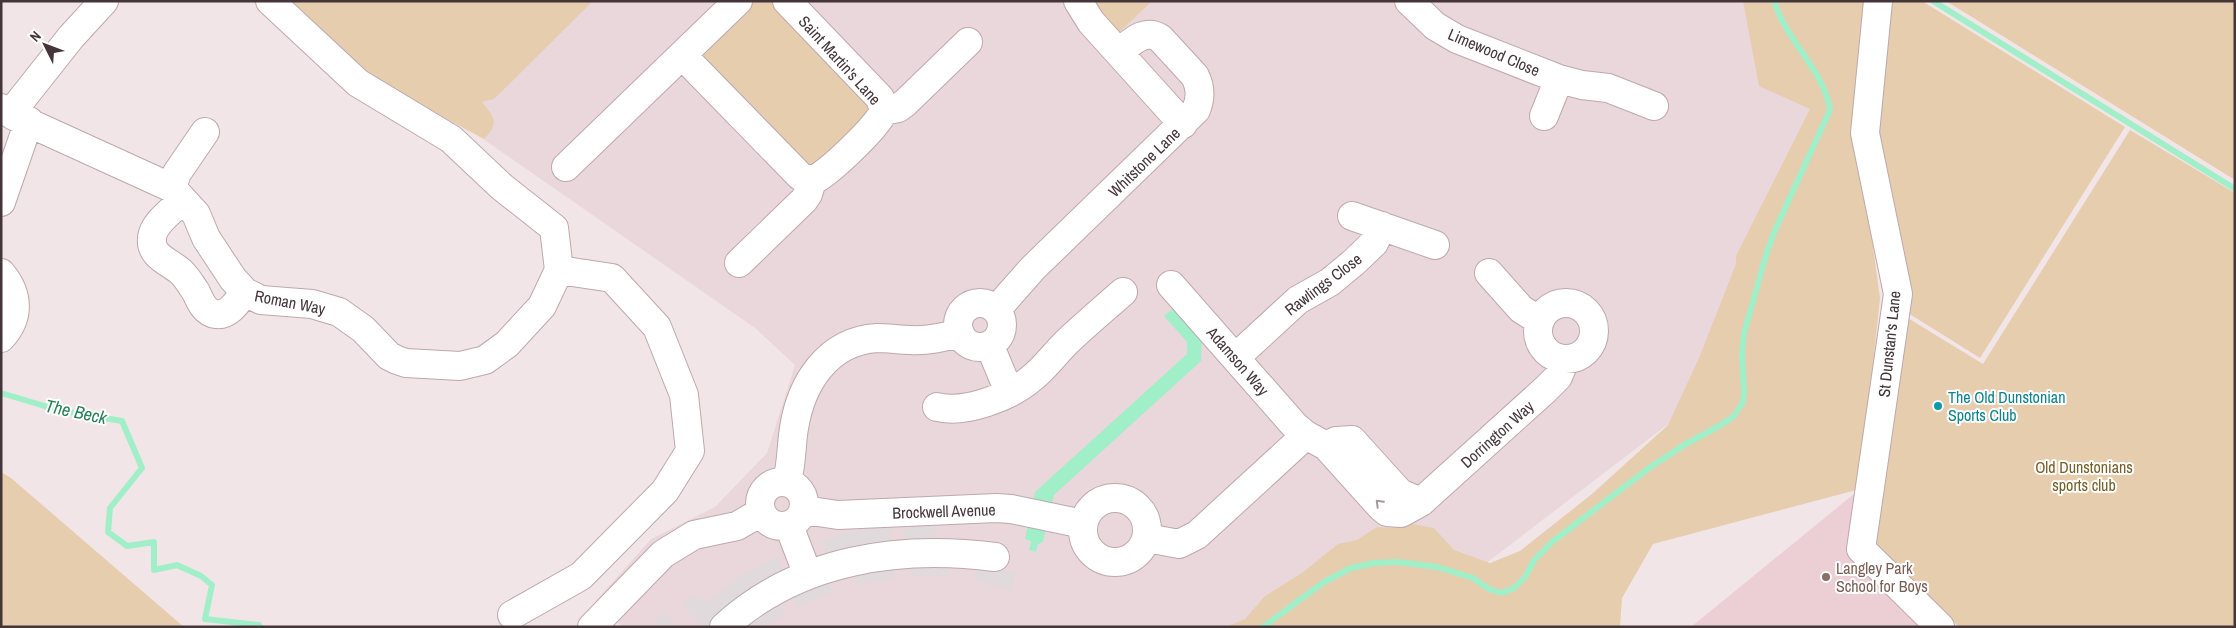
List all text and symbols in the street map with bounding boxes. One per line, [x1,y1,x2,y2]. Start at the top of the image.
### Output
street label: Saint Martin's Lane [794,11,886,109]
north arrow [20,20,70,70]
street label: Limewood Close [1445,23,1543,81]
text: N [26,27,45,45]
street label: Whitstone Lane [1103,122,1185,202]
street label: Rawlings Close [1280,248,1366,320]
street label: Roman Way [253,284,328,320]
street label: St Dunstan's Lane [1872,290,1906,398]
street label: Adamson Way [1201,321,1274,401]
place label: The Old Dunstonian Sports Club [1948,386,2065,426]
water label: The Beck [43,393,110,430]
street label: Dorrington Way [1456,395,1539,473]
marker: The Old Dunstonian Sports Club [1932,400,1944,412]
park label: Old Dunstonians sports club [2035,456,2133,496]
street label: Brockwell Avenue [892,498,996,524]
one-way arrow [1375,500,1384,509]
place label: Langley Park School for Boys [1836,557,1928,597]
marker: Langley Park School for Boys [1820,571,1832,583]

